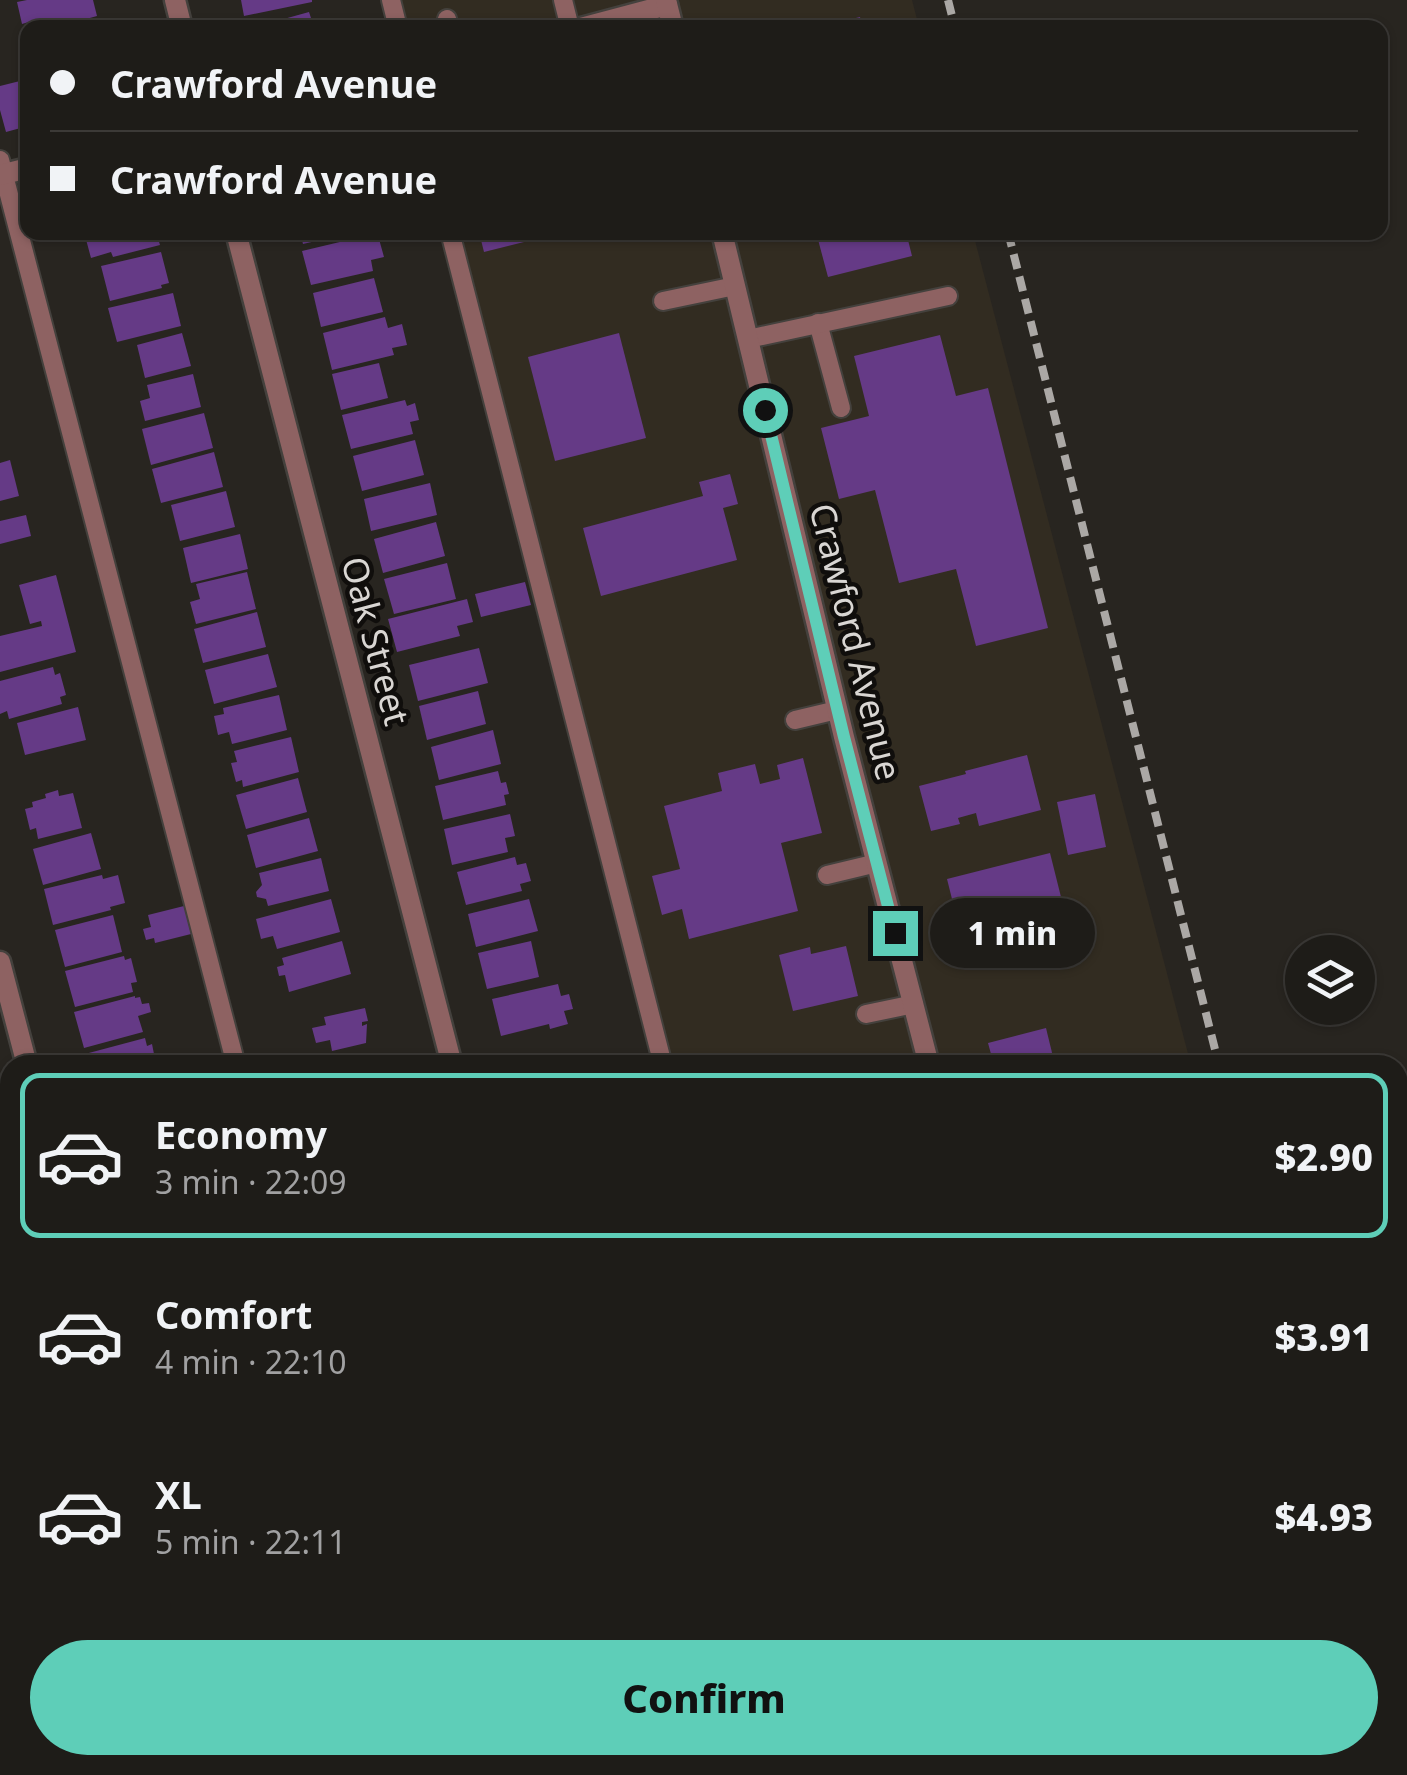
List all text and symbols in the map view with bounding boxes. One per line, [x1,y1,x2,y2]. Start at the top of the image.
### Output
text: Crawford Avenue [110,57,437,109]
text: Crawford Avenue [110,153,437,205]
route start [743,388,788,433]
street label: Crawford Avenue [799,498,914,785]
street label: Oak Street [331,551,421,730]
callout: 1 min [930,898,1095,968]
route end [873,911,918,956]
text: 1 min [968,911,1057,954]
map controls [1285,935,1375,1025]
button: layers [1285,935,1375,1025]
text: Economy [155,1108,327,1160]
icon: car [35,1111,125,1201]
text: $2.90 [1274,1130,1373,1182]
text: 3 min · 22:09 [155,1160,347,1203]
text: Comfort [155,1288,312,1340]
icon: car [35,1291,125,1381]
text: $3.91 [1274,1310,1373,1362]
text: 4 min · 22:10 [155,1340,347,1383]
text: XL [155,1468,202,1520]
icon: car [35,1471,125,1561]
text: $4.93 [1274,1490,1373,1542]
text: 5 min · 22:11 [155,1520,347,1563]
button: Confirm [30,1640,1378,1755]

